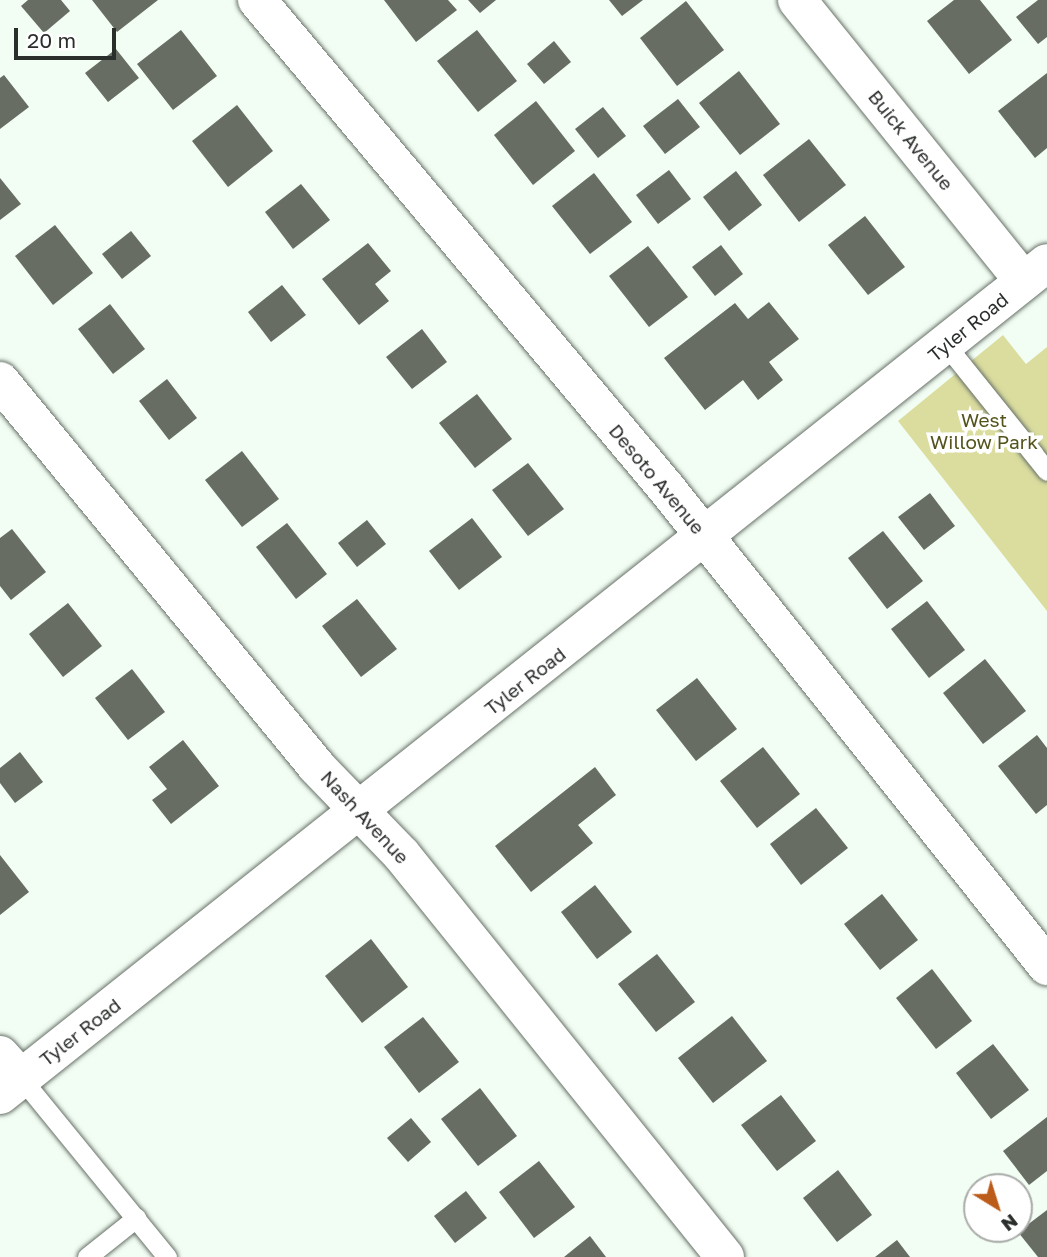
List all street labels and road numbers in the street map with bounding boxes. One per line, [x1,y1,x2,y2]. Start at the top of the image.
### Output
street label: Buick Avenue [864,85,958,195]
street label: Tyler Road [923,288,1013,366]
street label: Desoto Avenue [604,419,710,539]
street label: Tyler Road [480,642,570,720]
street label: Nash Avenue [316,766,414,868]
street label: Tyler Road [35,993,125,1071]

